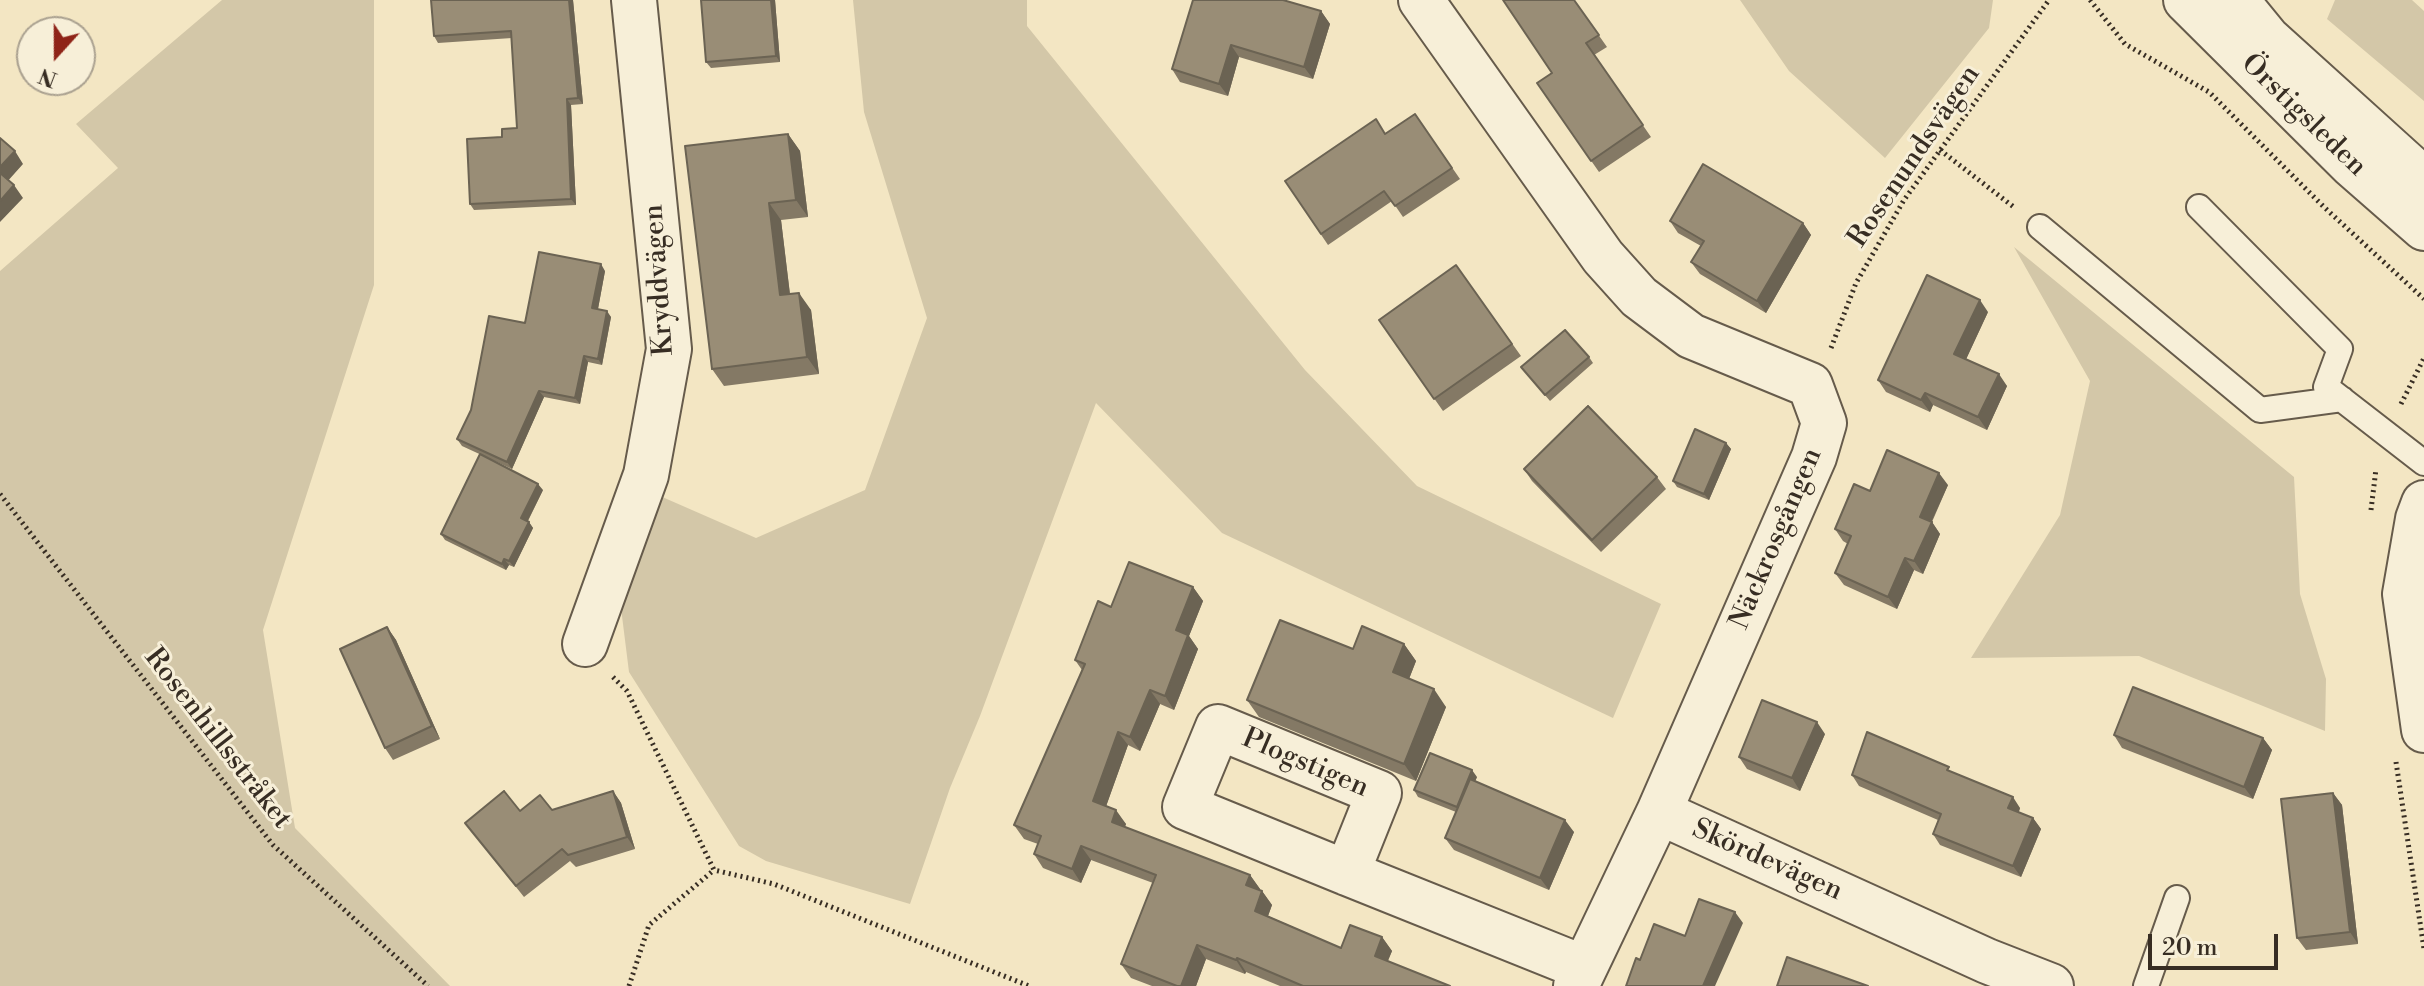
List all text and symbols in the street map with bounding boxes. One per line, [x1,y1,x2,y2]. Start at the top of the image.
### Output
north arrow [16,16,96,96]
street label: Örstigsleden [2233,48,2373,184]
street label: Rosenundsvägen [1842,60,1988,254]
text: N [35,61,61,93]
street label: Kryddvägen [638,203,682,357]
street label: Näckrosgången [1724,443,1830,635]
street label: Rosenhillsstråket [136,642,298,836]
street label: Plogstigen [1237,722,1373,806]
street label: Skördevägen [1687,813,1847,909]
scale bar [2152,918,2282,968]
text: 20 m [2162,933,2218,963]

